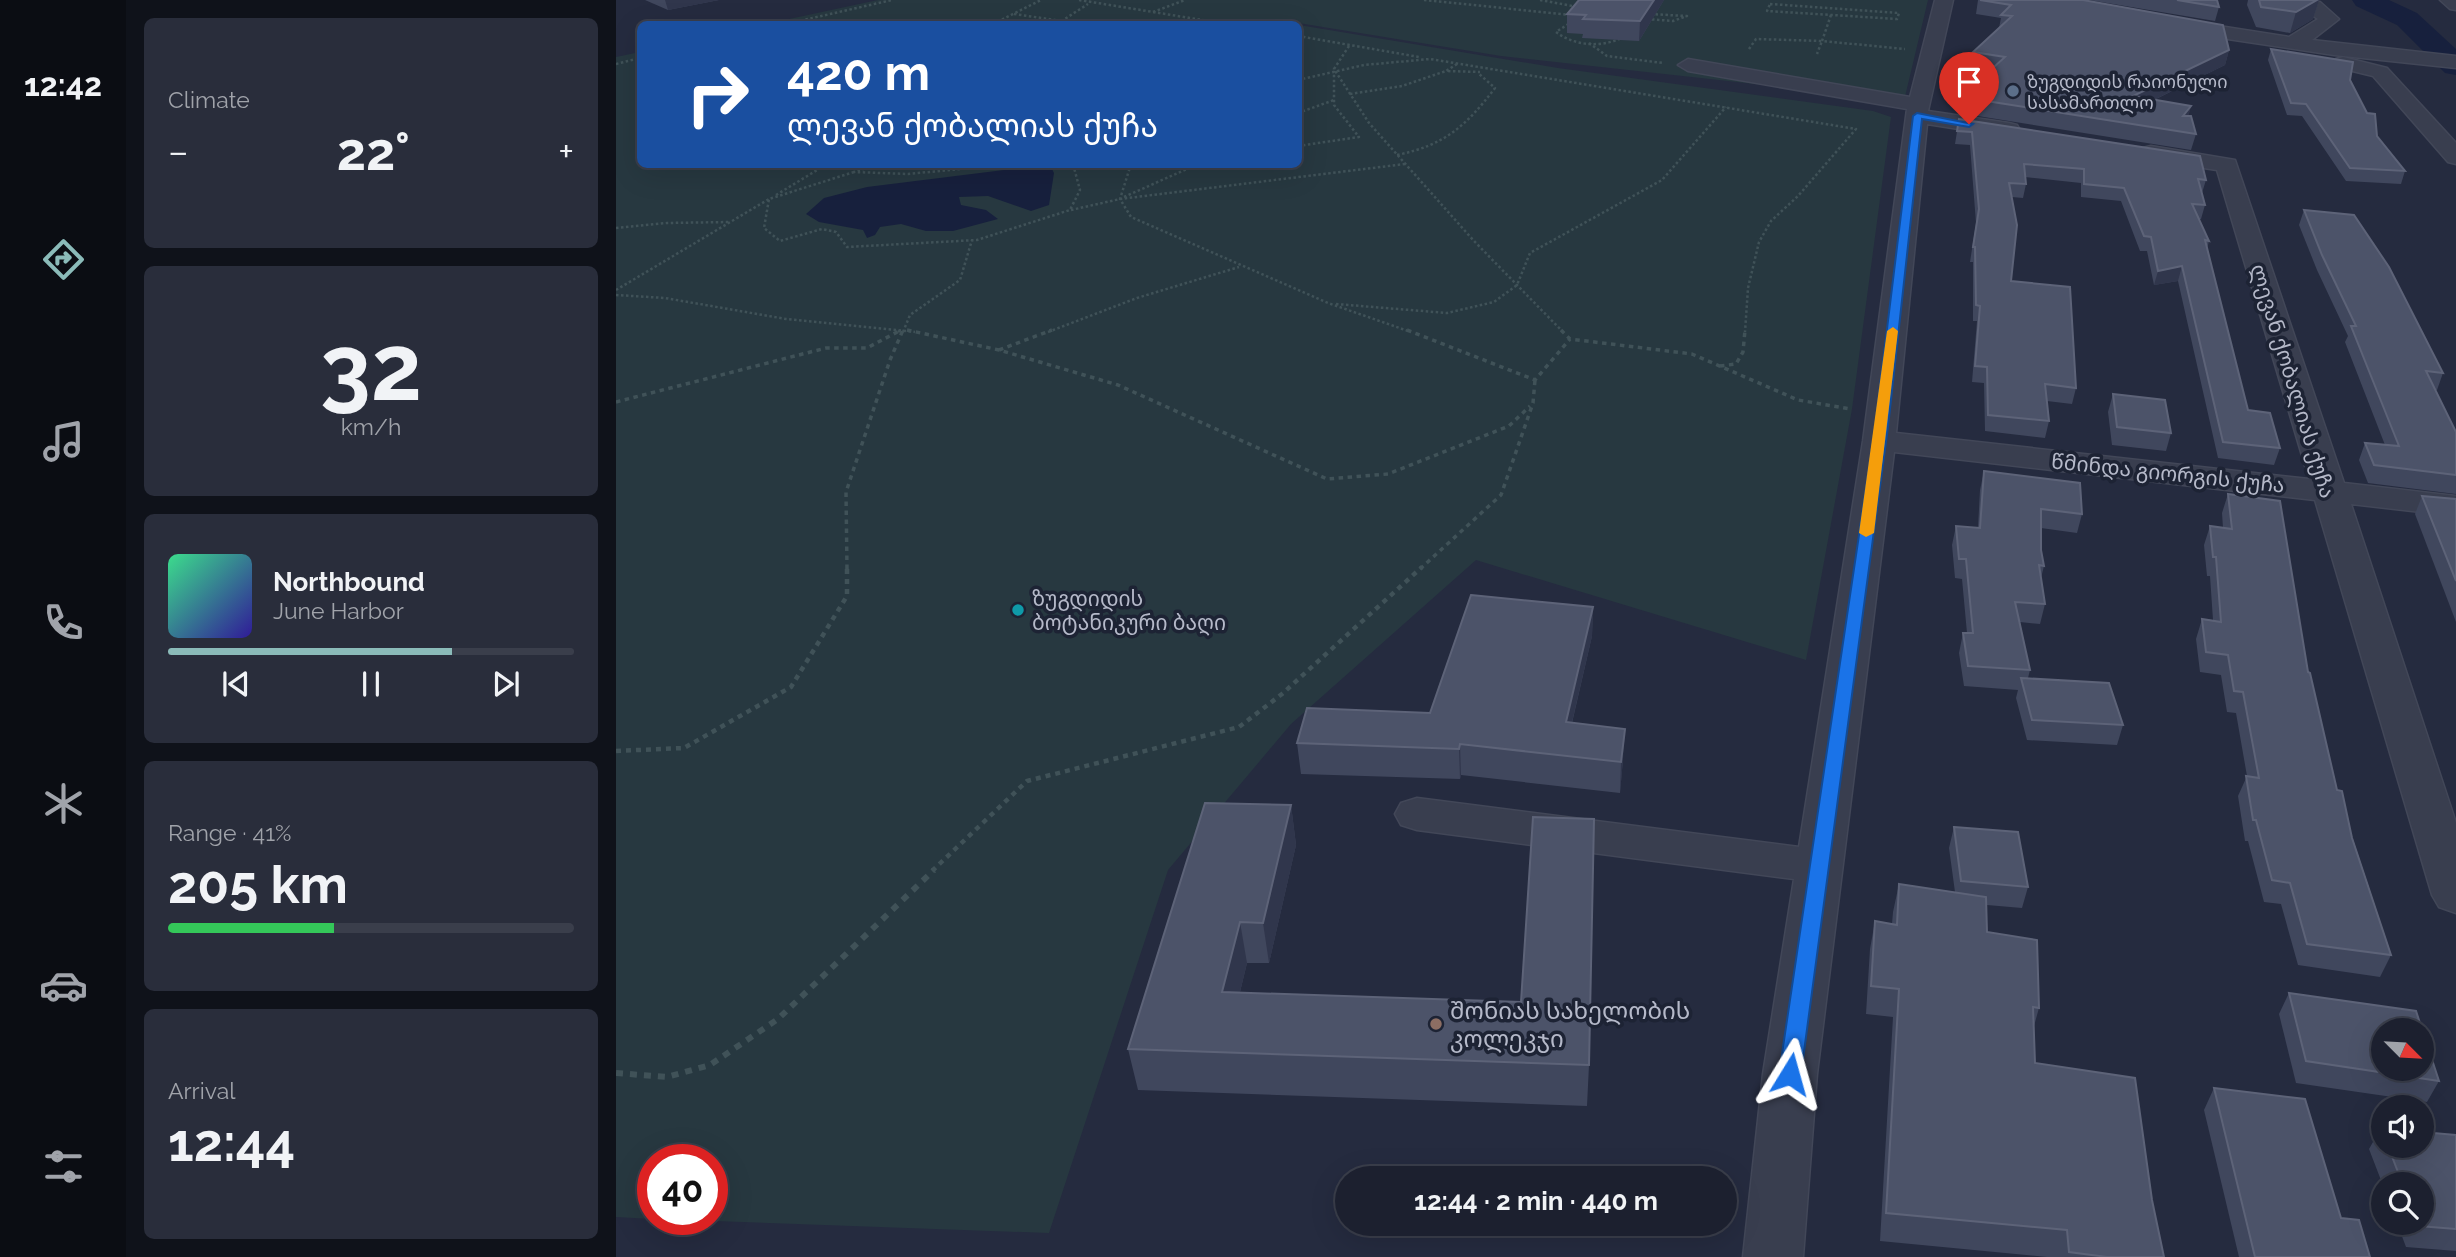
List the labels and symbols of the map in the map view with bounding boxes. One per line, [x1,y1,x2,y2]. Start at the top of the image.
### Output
pin [1939,52,1999,124]
place label: ზუგდიდის რაიონული სასამართლო [2027,71,2228,114]
marker: ზუგდიდის რაიონული სასამართლო [2005,83,2021,99]
street label: ლევან ქობალიას ქუჩა [2245,261,2341,501]
street label: წმინდა გიორგის ქუჩა [2050,448,2286,499]
place label: ზუგდიდის ბოტანიკური ბაღი [1032,586,1226,636]
marker: ზუგდიდის ბოტანიკური ბაღი [1010,602,1026,618]
place label: შონიას სახელობის კოლეკჯი [1450,996,1690,1053]
marker: შონიას სახელობის კოლეკჯი [1428,1016,1444,1032]
north arrow [2371,1018,2434,1082]
position arrow [1753,1037,1827,1111]
speed limit sign: 40 [637,1144,728,1235]

